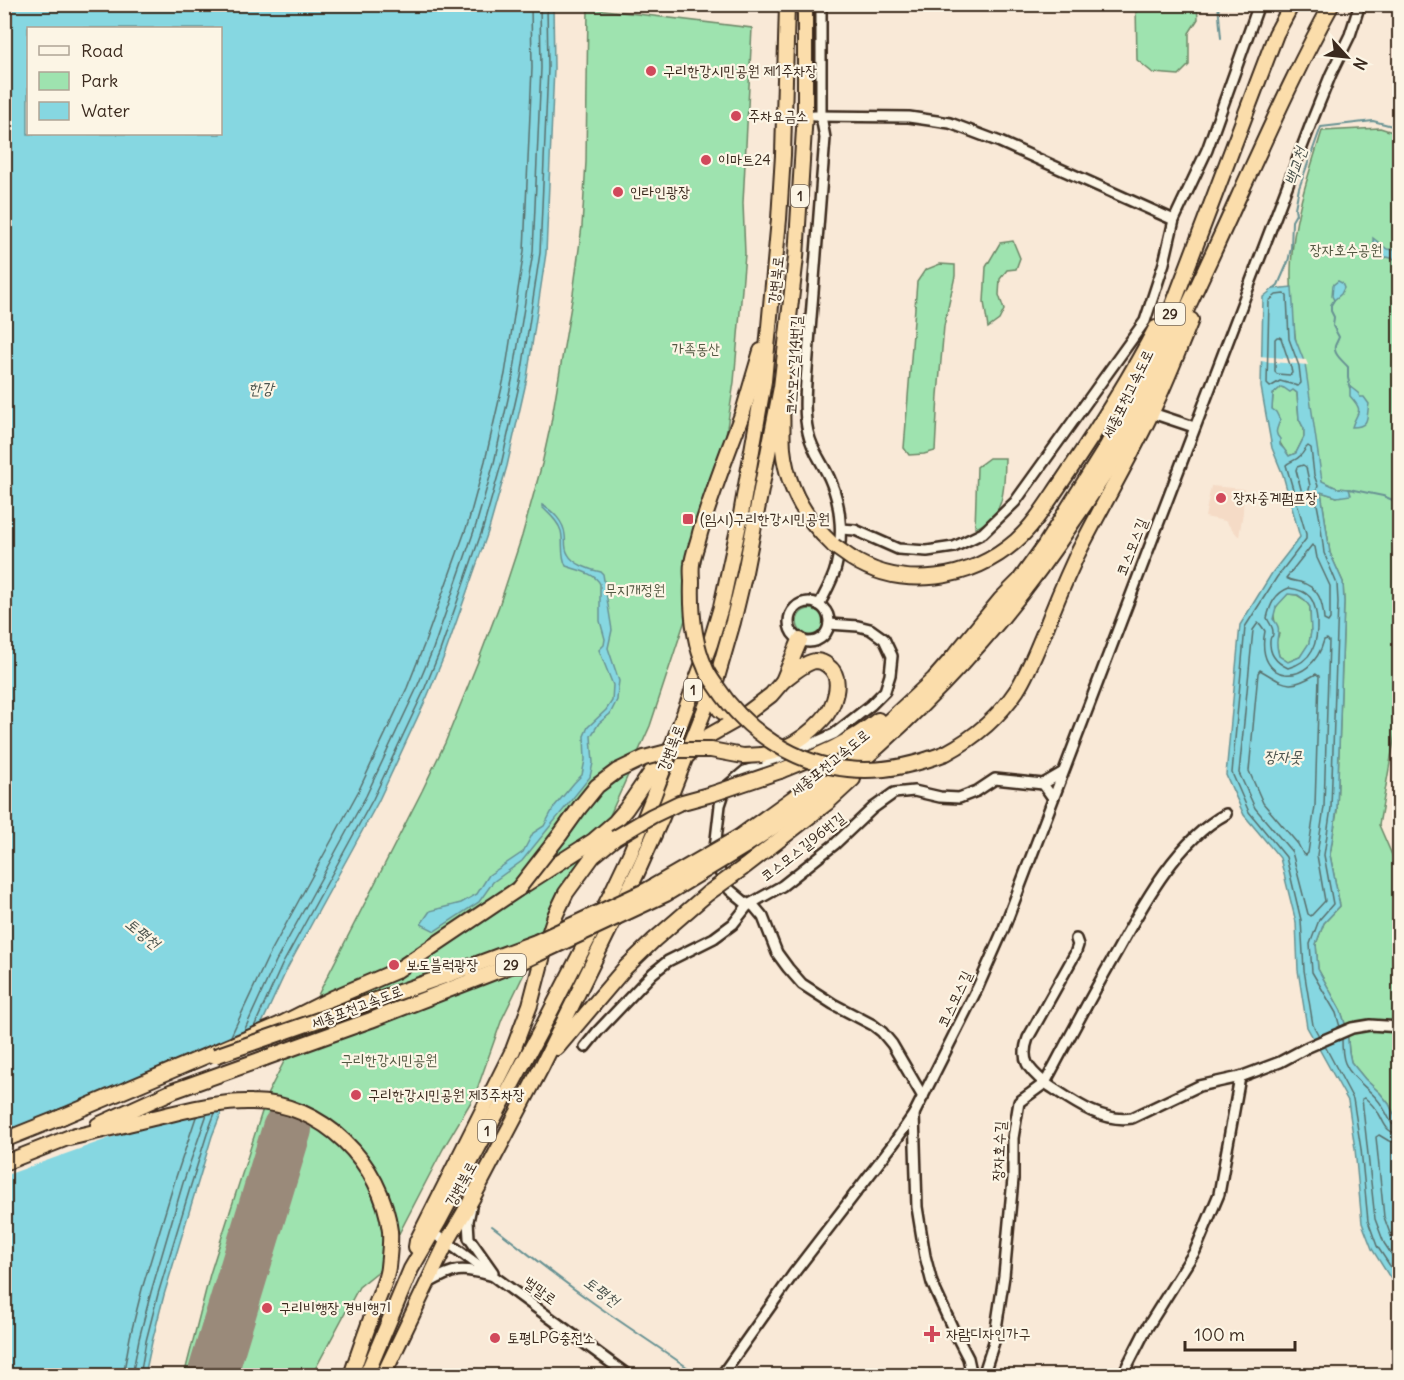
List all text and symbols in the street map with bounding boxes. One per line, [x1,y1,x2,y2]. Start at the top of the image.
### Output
legend [27,27,222,135]
north arrow [1317,27,1377,87]
text: Road [81,39,124,62]
text: N [1349,54,1372,73]
place label: 구리한강시민공원 제1주차장 [663,61,817,80]
marker: 구리한강시민공원 제1주차장 [644,64,658,78]
text: Park [81,69,118,92]
text: Water [81,99,131,122]
place label: 주차요금소 [748,106,808,125]
marker: 주차요금소 [729,109,743,123]
water label: 백교천 [1280,143,1311,187]
place label: 이마트24 [718,150,771,169]
marker: 이마트24 [699,153,713,167]
place label: 인라인광장 [630,182,690,201]
marker: 인라인광장 [611,185,625,199]
road number: 1 [791,185,809,207]
park label: 장자호수공원 [1310,240,1382,259]
street label: 강변북로 [764,255,787,305]
road number: 29 [1155,303,1185,325]
street label: 코스모스길14번길 [781,315,806,415]
park label: 가족동산 [672,339,720,358]
street label: 세종포천고속도로 [1098,346,1157,441]
water label: 한강 [248,378,276,398]
place label: 장자중계펌프장 [1233,488,1318,507]
marker: 장자중계펌프장 [1214,491,1228,505]
place label: (임시)구리한강시민공원 [700,509,830,528]
marker: (임시)구리한강시민공원 [681,512,695,526]
street label: 코스모스길 [1112,515,1151,578]
park label: 무지개정원 [605,580,665,599]
road number: 1 [684,679,702,701]
street label: 강변북로 [653,722,688,774]
street label: 세종포천고속도로 [786,725,873,800]
water label: 장자못 [1264,746,1302,766]
street label: 코스모스길96번길 [757,808,849,885]
water label: 토평천 [122,913,166,954]
road number: 29 [496,954,526,976]
place label: 보도블럭광장 [406,955,478,974]
marker: 보도블럭광장 [387,958,401,972]
street label: 코스모스길 [933,967,976,1030]
street label: 세종포천고속도로 [308,980,405,1033]
park label: 구리한강시민공원 [341,1050,437,1069]
place label: 구리한강시민공원 제3주차장 [368,1085,525,1104]
marker: 구리한강시민공원 제3주차장 [349,1088,363,1102]
road number: 1 [478,1120,496,1142]
street label: 장자호수길 [987,1120,1010,1182]
street label: 강변북로 [441,1158,481,1209]
street label: 벌말로 [520,1272,561,1309]
water label: 토평천 [580,1272,625,1312]
place label: 구리비행장 경비행기 [279,1298,391,1317]
marker: 구리비행장 경비행기 [260,1301,274,1315]
scale bar [1185,1314,1294,1352]
text: 100 m [1194,1323,1245,1346]
place label: 자람디자인가구 [946,1324,1031,1343]
marker: 자람디자인가구 [923,1325,941,1343]
place label: 토평LPG충전소 [507,1328,595,1347]
marker: 토평LPG충전소 [488,1331,502,1345]

